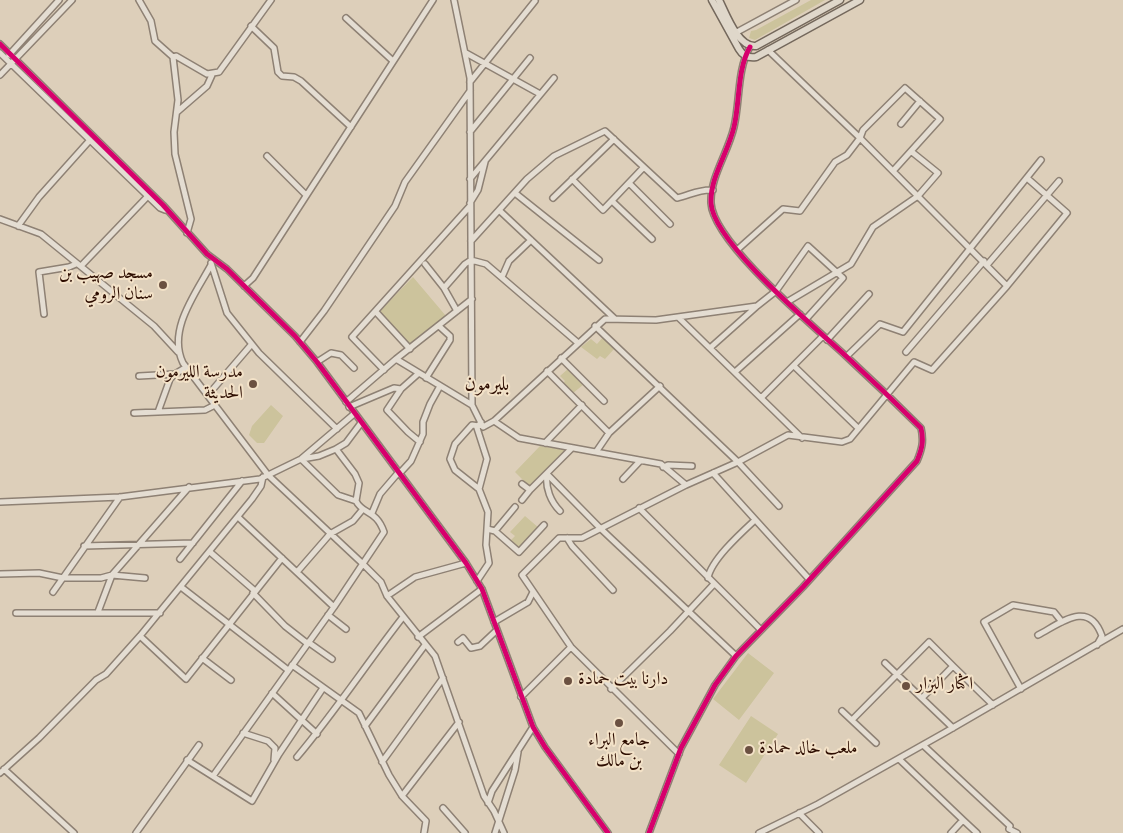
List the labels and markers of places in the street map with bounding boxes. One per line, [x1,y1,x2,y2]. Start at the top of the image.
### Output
place label: مسجد صهيب بن سنان الرومي [59,264,153,306]
marker: مسجد صهيب بن سنان الرومي [157,279,169,291]
place label: مدرسة الليرمون الحديثة [156,363,243,406]
marker: مدرسة الليرمون الحديثة [247,378,259,390]
place label: دارنا بيت حمادة [578,670,668,692]
marker: دارنا بيت حمادة [562,675,574,687]
place label: اكثار البزار [916,675,973,697]
marker: اكثار البزار [900,680,912,692]
marker: جامع البراء بن مالك [613,717,625,729]
place label: جامع البراء بن مالك [588,731,650,774]
place label: ملعب خالد حمادة [759,739,858,761]
marker: ملعب خالد حمادة [743,744,755,756]

